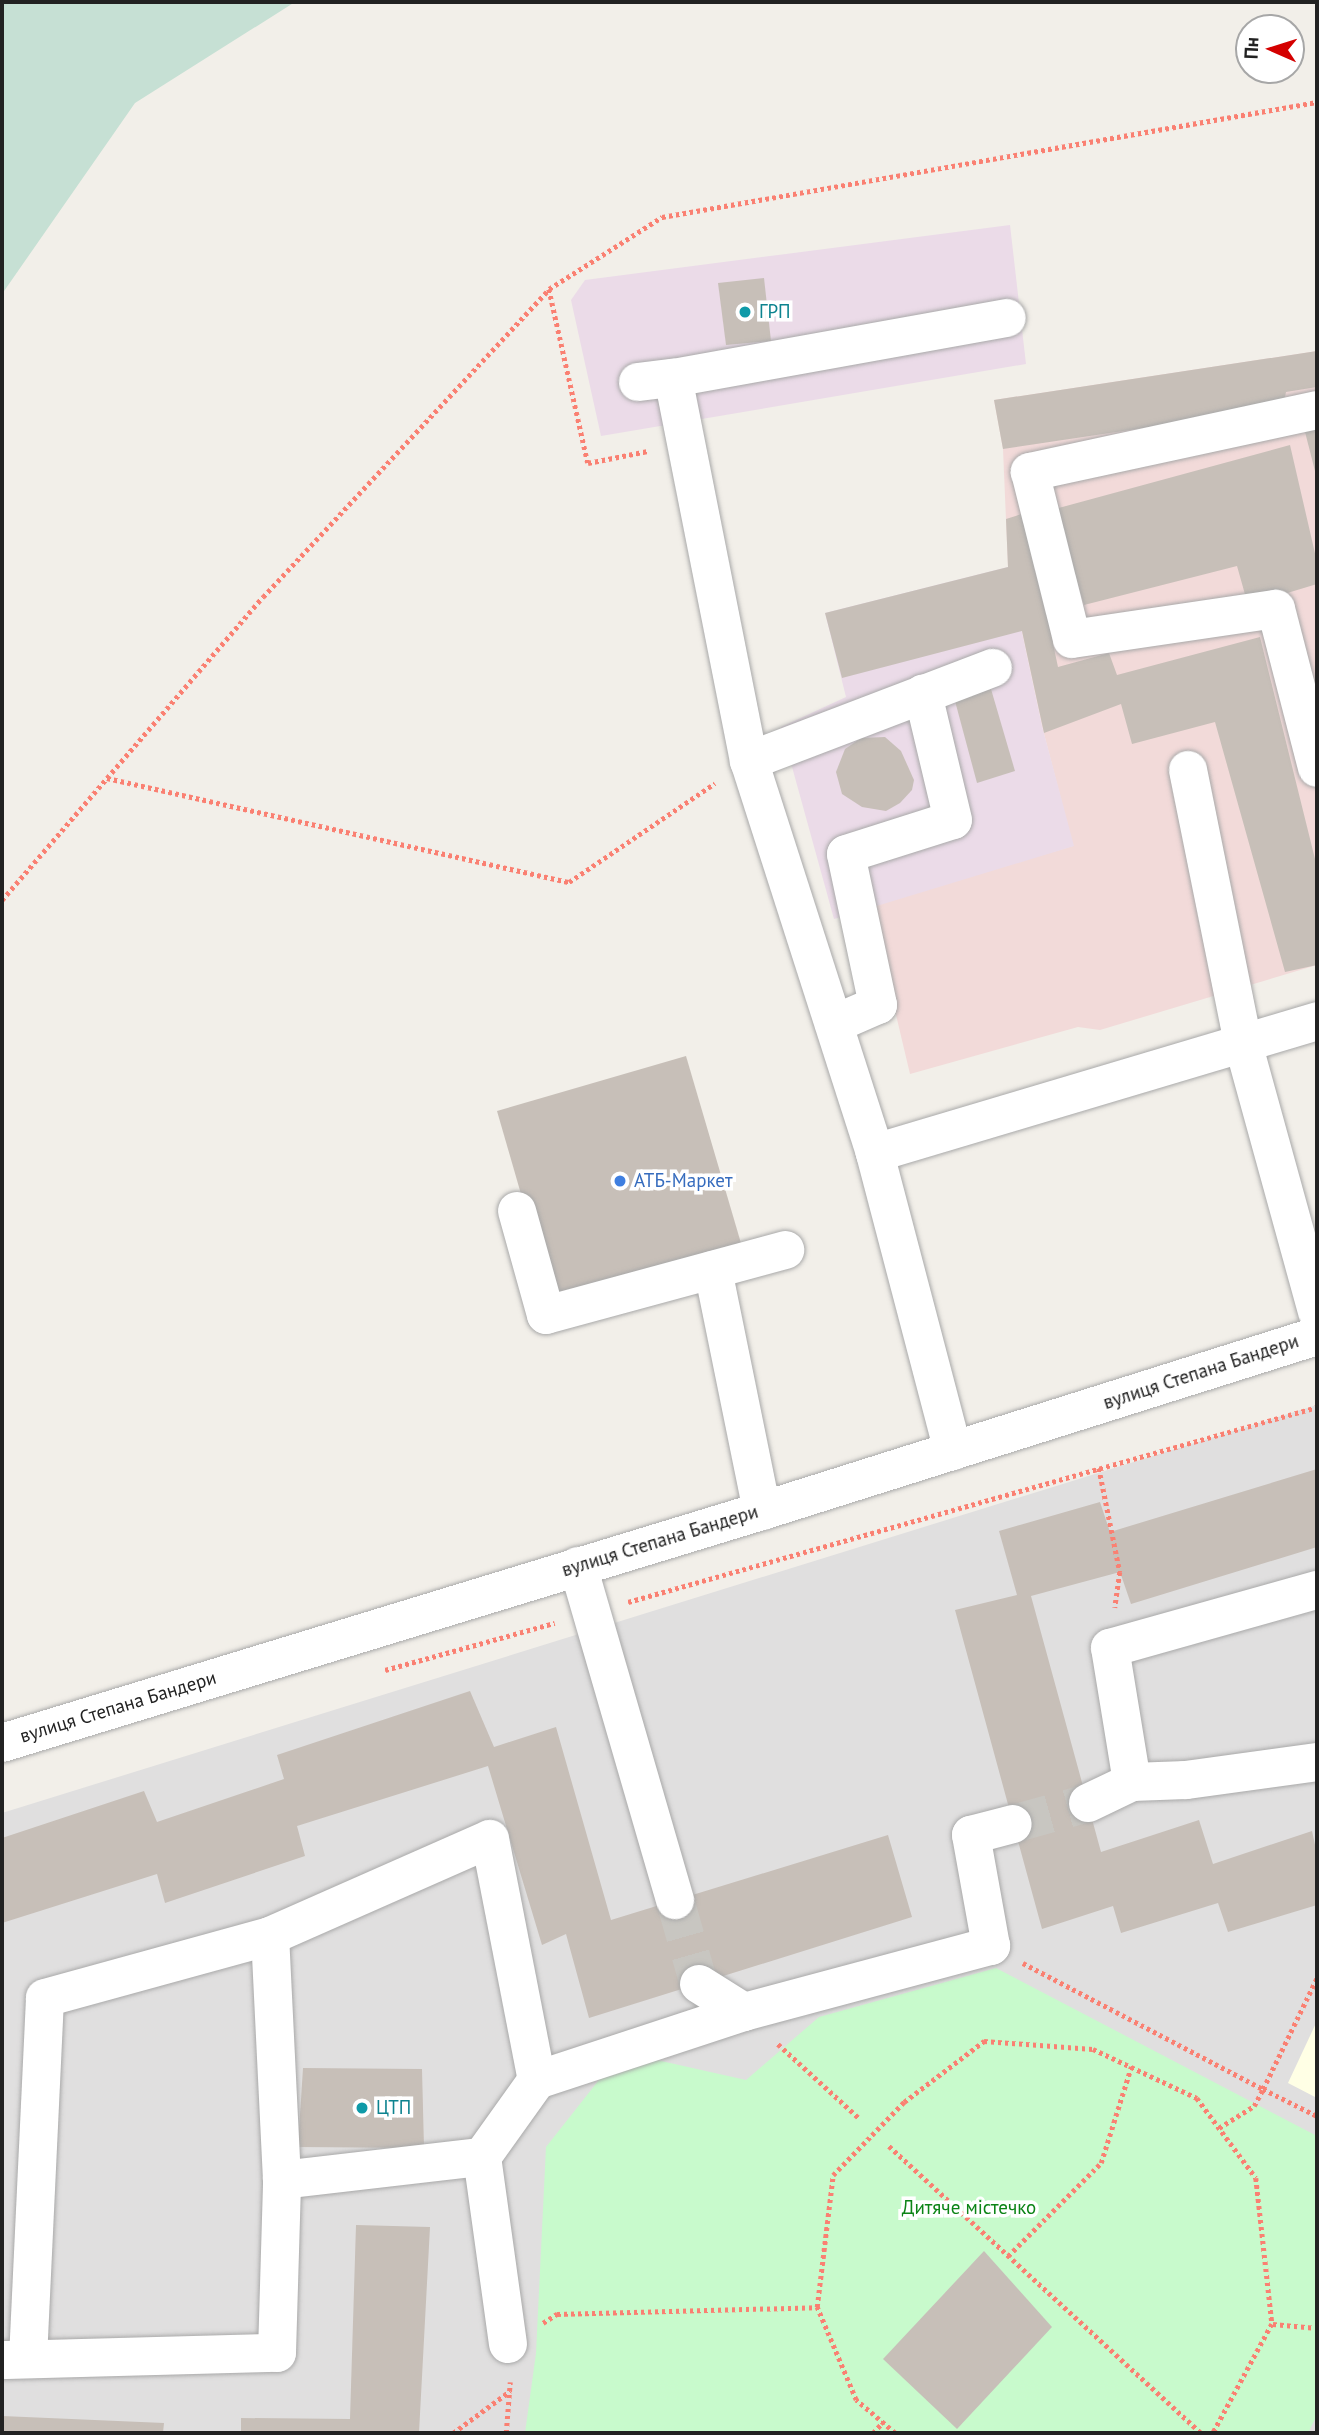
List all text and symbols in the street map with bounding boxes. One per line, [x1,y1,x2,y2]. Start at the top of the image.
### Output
north arrow [1235,14,1305,84]
text: Пн [1238,36,1264,60]
place label: ГРП [759,301,791,323]
marker: ГРП [737,304,753,320]
place label: АТБ-Маркет [634,1170,732,1192]
marker: АТБ-Маркет [612,1173,628,1189]
street label: вулиця Степана Бандери [1100,1330,1302,1414]
street label: вулиця Степана Бандери [559,1500,761,1582]
street label: вулиця Степана Бандери [17,1666,219,1748]
place label: ЦТП [376,2097,411,2119]
marker: ЦТП [354,2100,370,2116]
park label: Дитяче містечко [902,2197,1036,2219]

